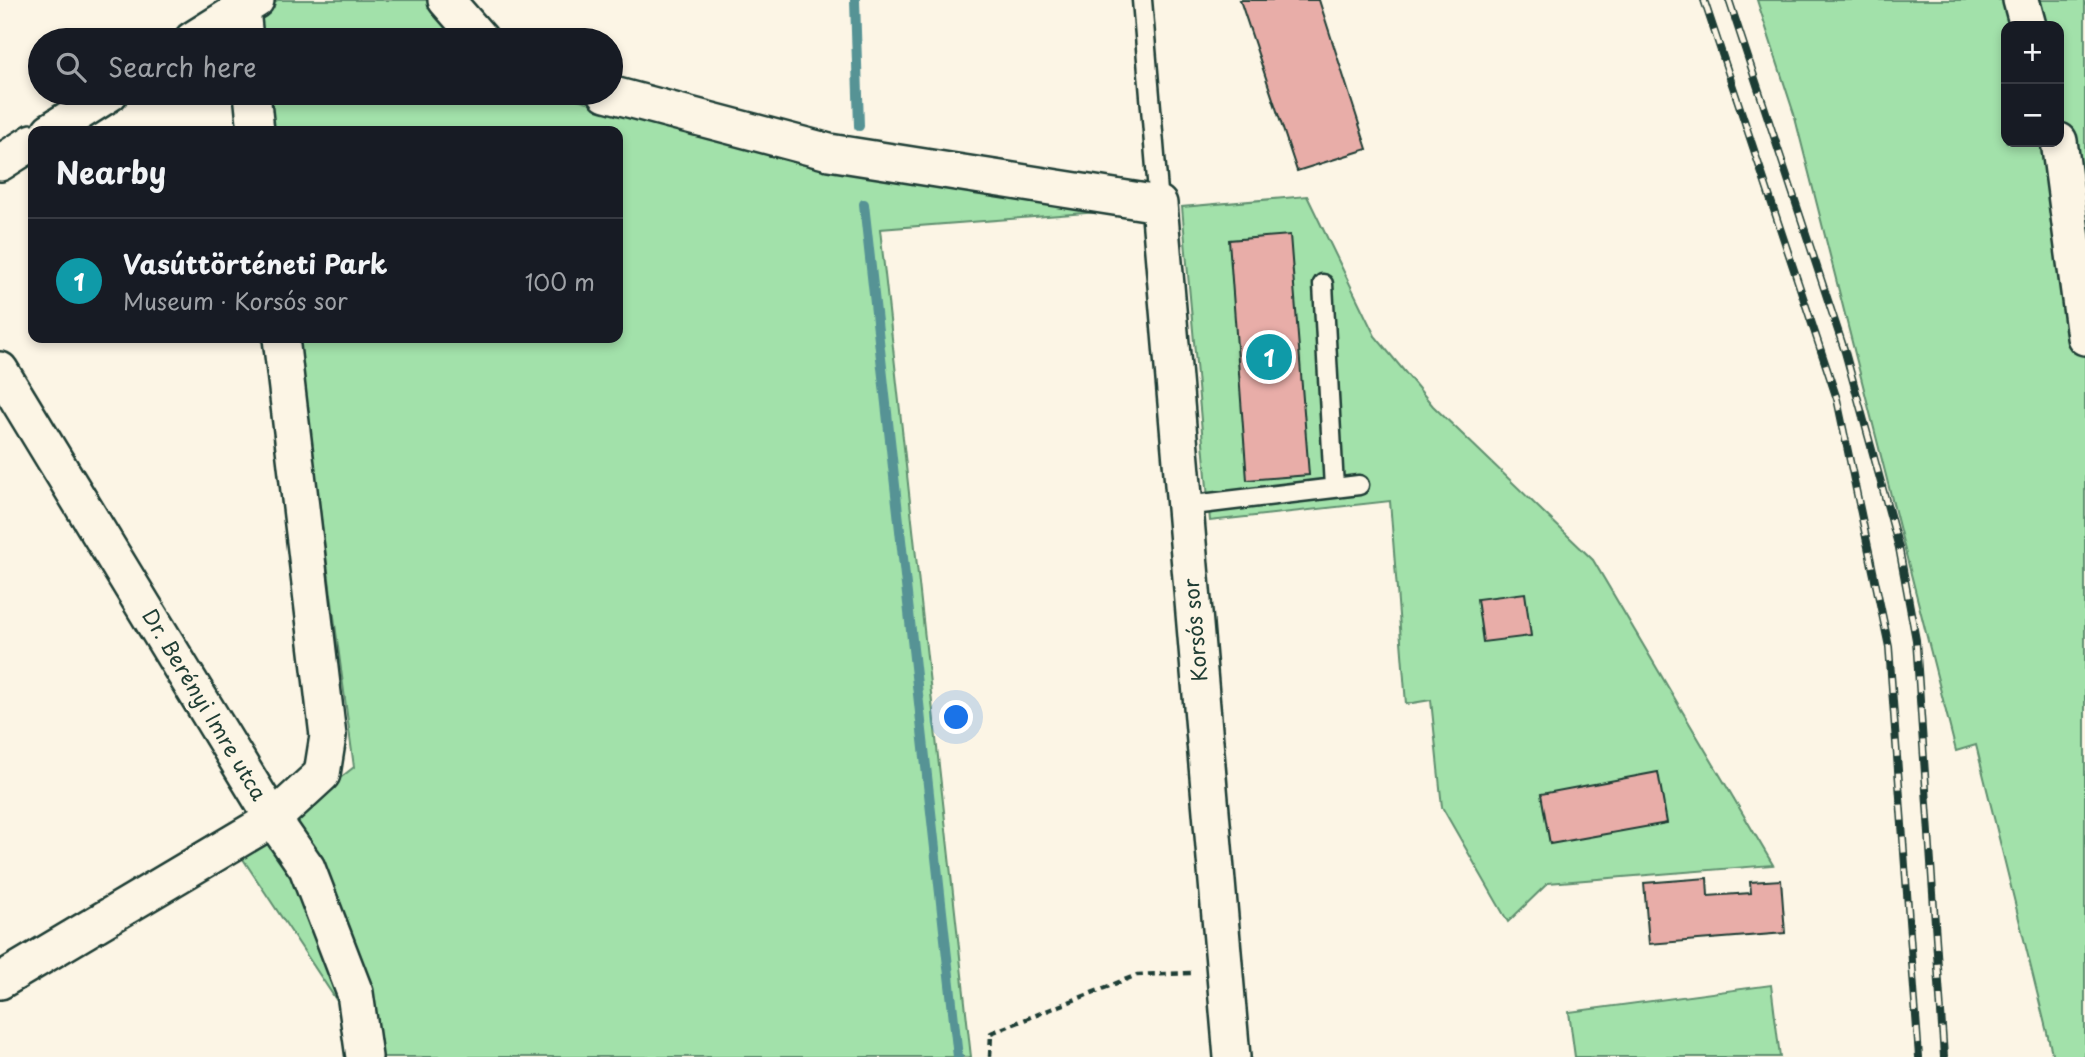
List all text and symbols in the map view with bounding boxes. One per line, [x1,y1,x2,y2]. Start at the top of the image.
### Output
map controls [2001,21,2064,147]
button: + [2001,21,2064,84]
search box [28,28,623,105]
text: Search here [108,47,257,86]
icon: search [52,48,90,86]
button: − [2001,84,2064,147]
text: Nearby [56,149,166,194]
text: Vasúttörténeti Park [123,244,387,283]
text: 1 [74,264,85,299]
text: 100 m [525,264,595,299]
text: Museum · Korsós sor [123,283,348,318]
pin: 1 [1246,331,1292,383]
street label: Korsós sor [1174,577,1214,683]
street label: Dr. Berényi Imre utca [136,602,276,806]
your location [939,700,973,734]

